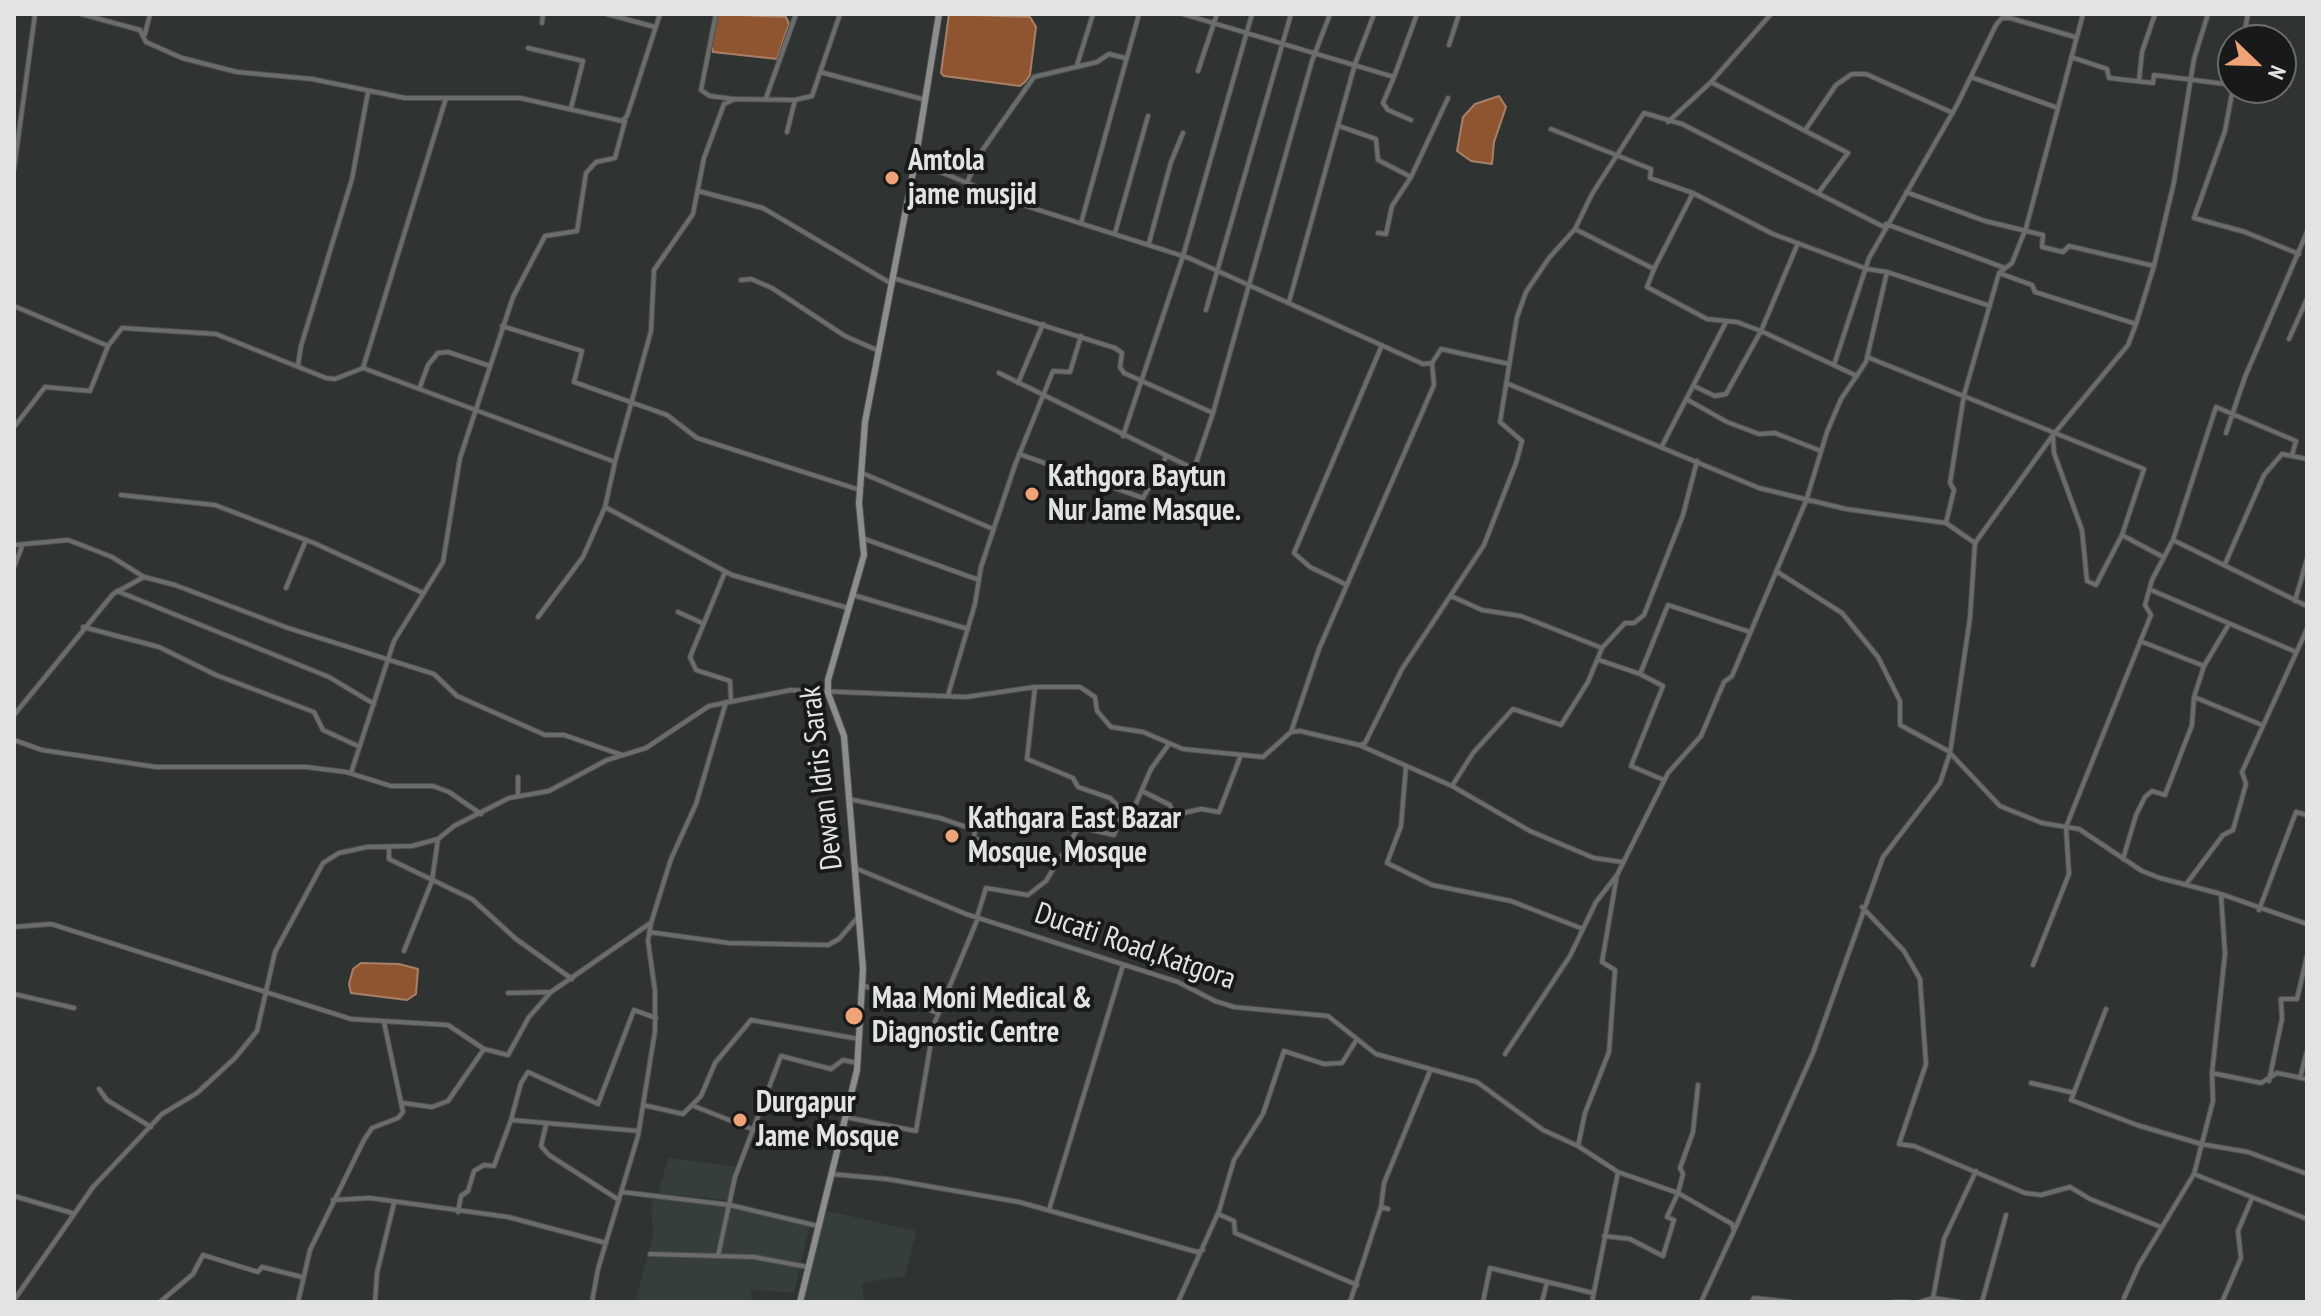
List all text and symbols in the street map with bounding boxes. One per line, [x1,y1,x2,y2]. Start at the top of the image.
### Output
north arrow [2217,24,2297,104]
text: N [2262,62,2292,84]
place label: Amtola jame musjid [908,143,1037,214]
marker: Amtola jame musjid [883,169,901,187]
place label: Kathgora Baytun Nur Jame Masque. [1048,459,1241,530]
marker: Kathgora Baytun Nur Jame Masque. [1023,485,1041,503]
street label: Dewan Idris Sarak [793,684,851,872]
place label: Kathgara East Bazar Mosque, Mosque [968,801,1181,872]
marker: Kathgara East Bazar Mosque, Mosque [943,827,961,845]
street label: Ducati Road,Katgora [1030,896,1240,998]
place label: Maa Moni Medical & Diagnostic Centre [872,981,1092,1052]
marker: Maa Moni Medical & Diagnostic Centre [843,1005,865,1027]
place label: Durgapur Jame Mosque [756,1085,899,1156]
marker: Durgapur Jame Mosque [731,1111,749,1129]

